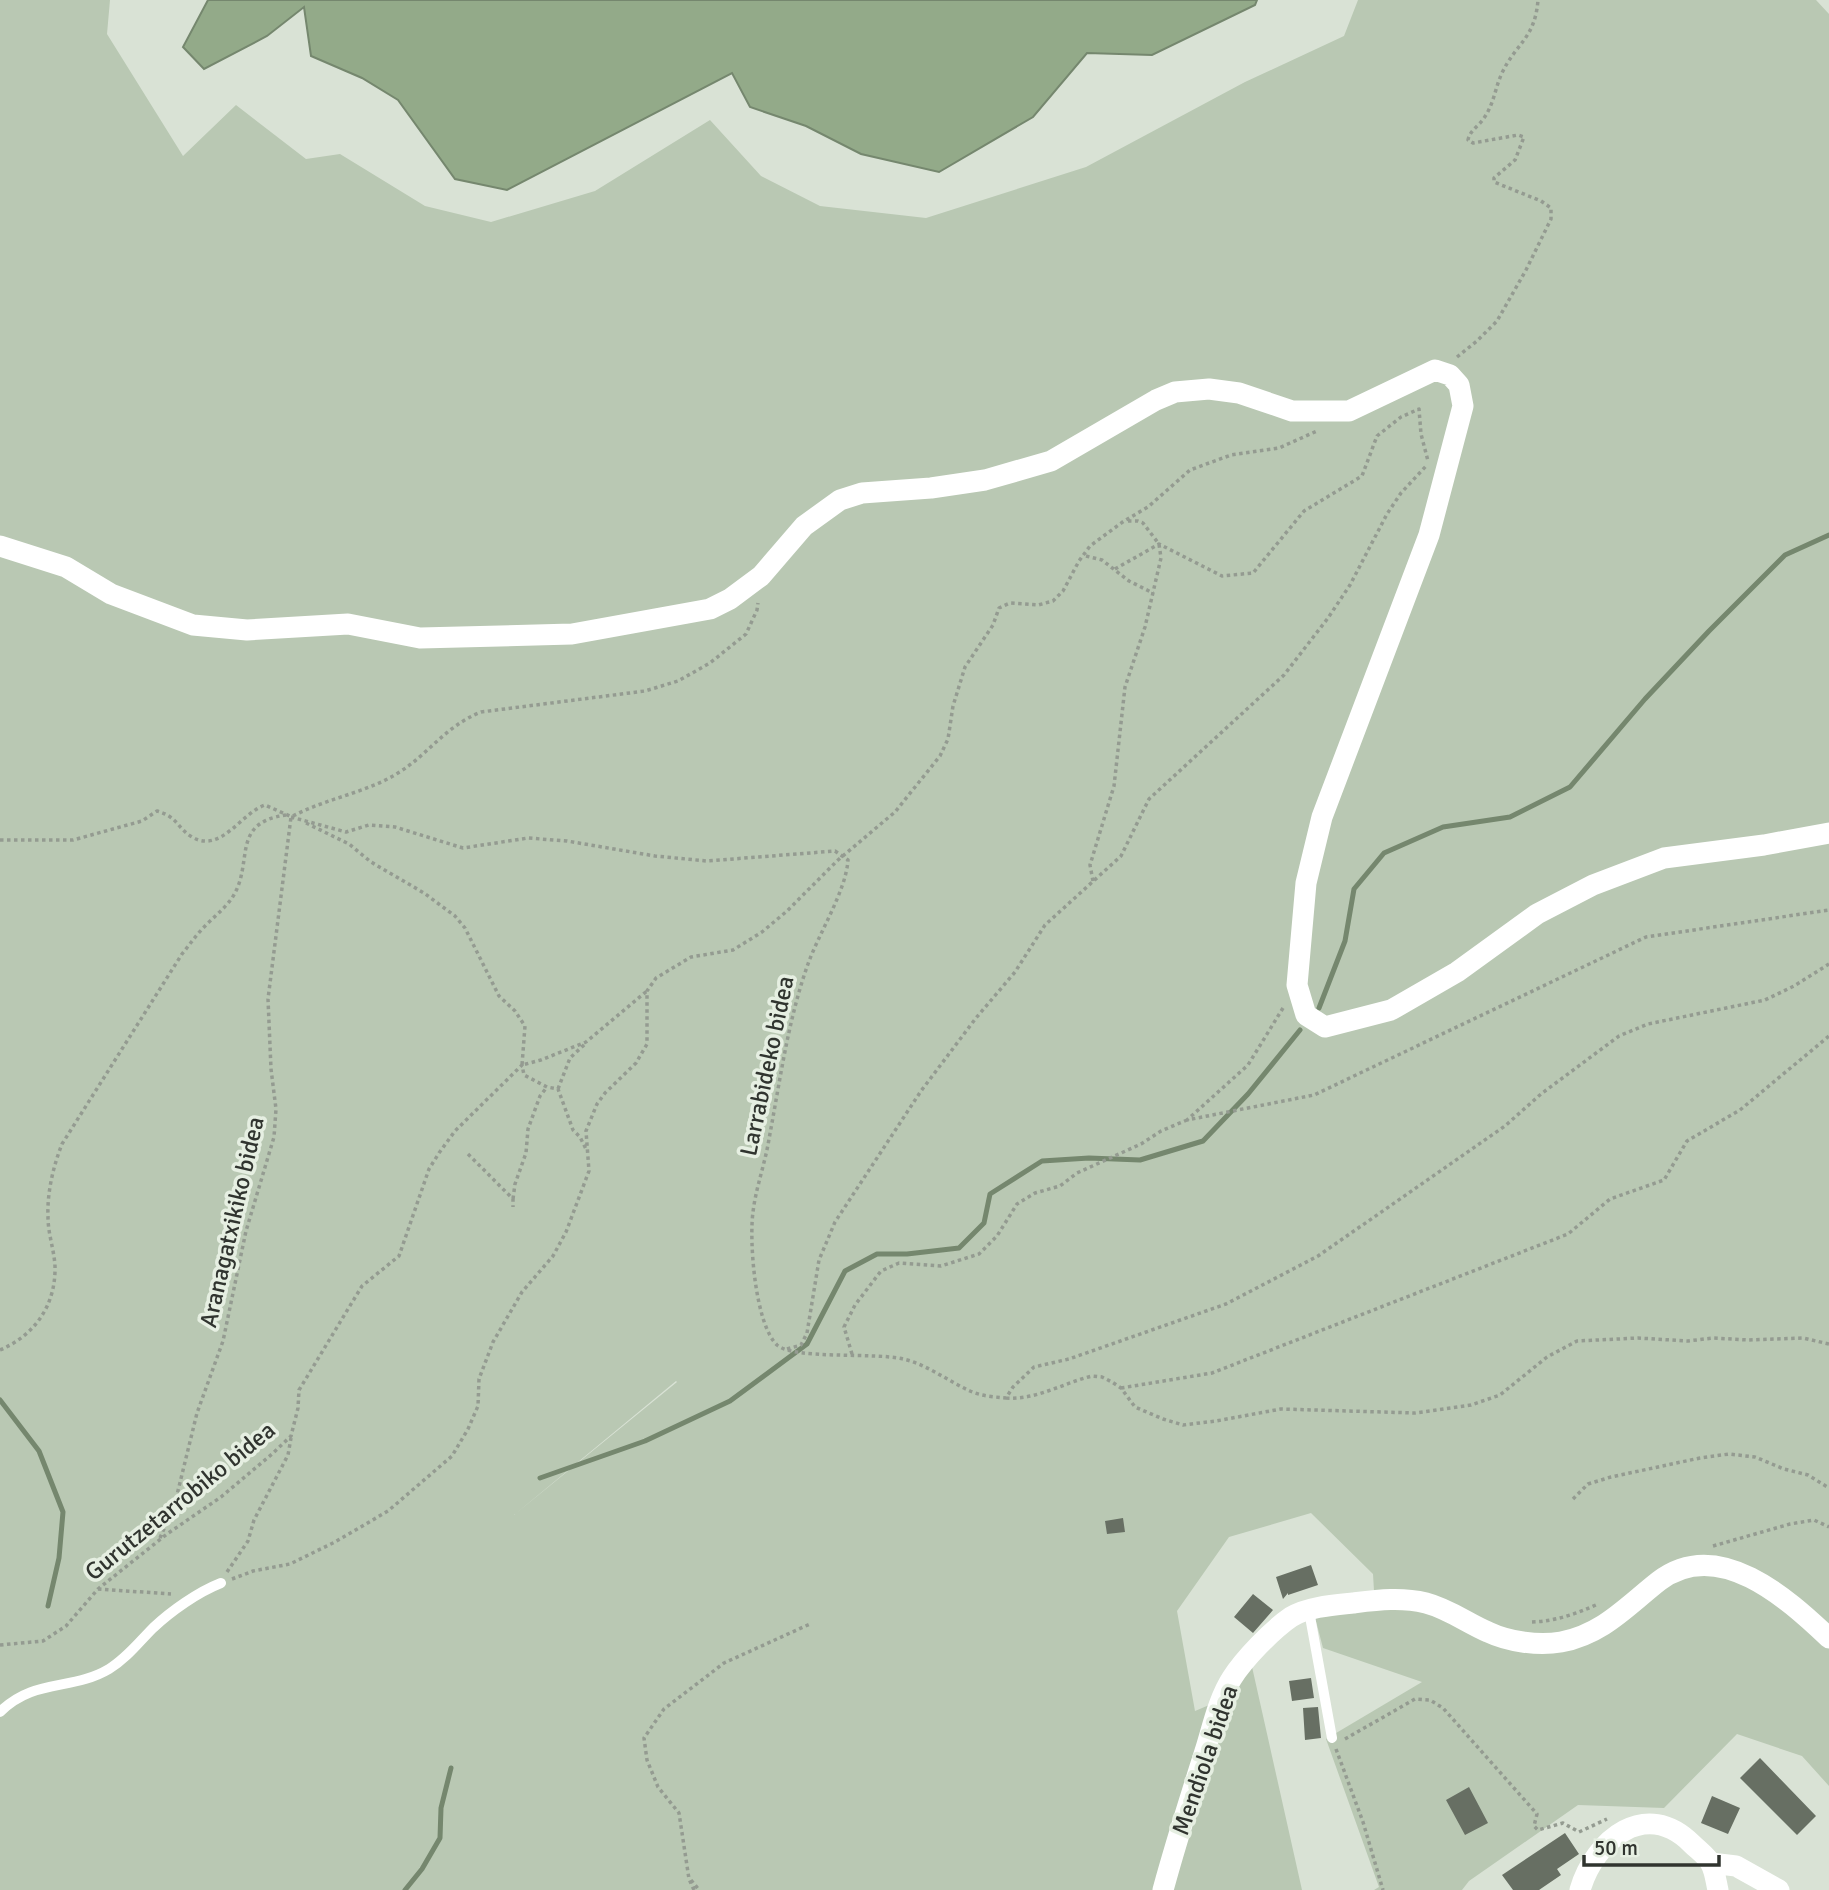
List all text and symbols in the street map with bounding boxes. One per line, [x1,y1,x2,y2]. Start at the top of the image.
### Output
street label: Larrabideko bidea [733,973,801,1159]
street label: Aranagatxikiko bidea [193,1114,271,1330]
street label: Gurutzetarrobiko bidea [79,1415,281,1587]
street label: Mendiola bidea [1165,1681,1245,1839]
scale bar [1584,1824,1719,1868]
text: 50 m [1594,1835,1638,1861]

